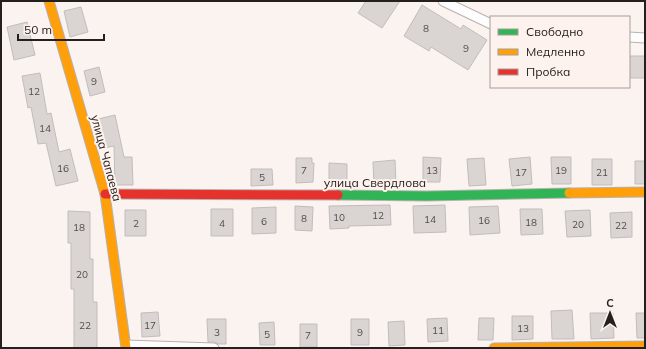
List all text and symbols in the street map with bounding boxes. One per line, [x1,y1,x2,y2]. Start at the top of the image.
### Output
scale bar [18,16,104,42]
legend [490,16,630,88]
text: 50 m [24,22,52,37]
house number: 8 [423,22,429,35]
text: Свободно [526,24,583,39]
house number: 9 [463,42,469,55]
text: Медленно [526,44,585,59]
text: Пробка [526,64,570,79]
house number: 9 [91,75,97,88]
house number: 12 [28,85,40,98]
street label: улица Чапаева [88,113,125,203]
house number: 14 [39,122,51,135]
house number: 16 [57,162,69,175]
house number: 7 [301,164,307,177]
house number: 13 [426,164,438,177]
house number: 19 [555,164,567,177]
house number: 17 [515,166,527,179]
house number: 21 [596,166,608,179]
house number: 5 [259,171,265,184]
street label: улица Свердлова [324,175,426,190]
house number: 12 [372,209,384,222]
house number: 10 [333,211,345,224]
house number: 8 [301,212,307,225]
house number: 14 [424,213,436,226]
house number: 16 [478,214,490,227]
house number: 6 [261,215,267,228]
house number: 18 [525,216,537,229]
house number: 2 [133,217,139,230]
house number: 4 [219,217,225,230]
house number: 20 [572,218,584,231]
house number: 22 [615,219,627,232]
house number: 18 [73,221,85,234]
house number: 20 [76,268,88,281]
north arrow [590,293,630,333]
text: С [606,296,614,310]
house number: 22 [79,319,91,332]
house number: 17 [144,319,156,332]
house number: 13 [517,322,529,335]
house number: 11 [432,324,444,337]
house number: 3 [214,326,220,339]
house number: 9 [357,326,363,339]
house number: 5 [264,328,270,341]
house number: 7 [305,329,311,342]

